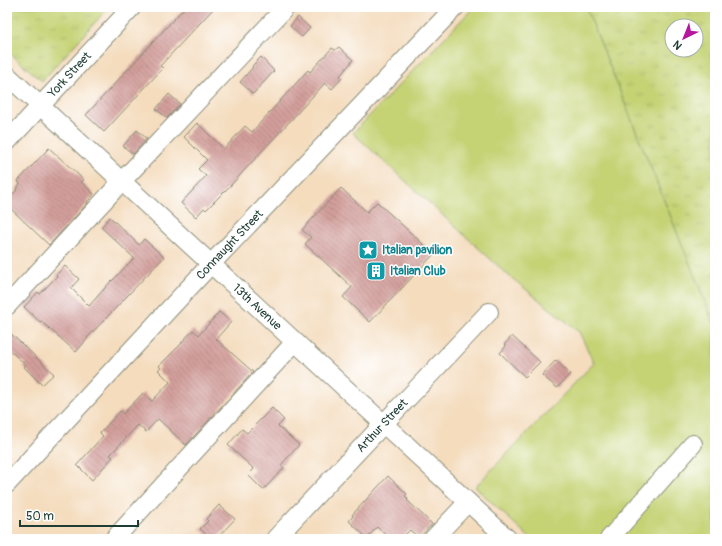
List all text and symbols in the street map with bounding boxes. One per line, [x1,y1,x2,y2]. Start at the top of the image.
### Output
north arrow [664,18,704,58]
text: N [670,37,685,52]
street label: York Street [44,48,94,101]
street label: Connaught Street [193,206,266,283]
place icon: Italian pavilion [357,239,379,261]
place label: Italian pavilion [382,243,453,258]
building icon: Italian Club [365,260,387,282]
place label: Italian Club [390,264,446,279]
street label: 13th Avenue [230,280,285,333]
street label: Arthur Street [353,395,411,455]
scale bar [20,502,138,528]
text: 50 m [26,509,54,524]

